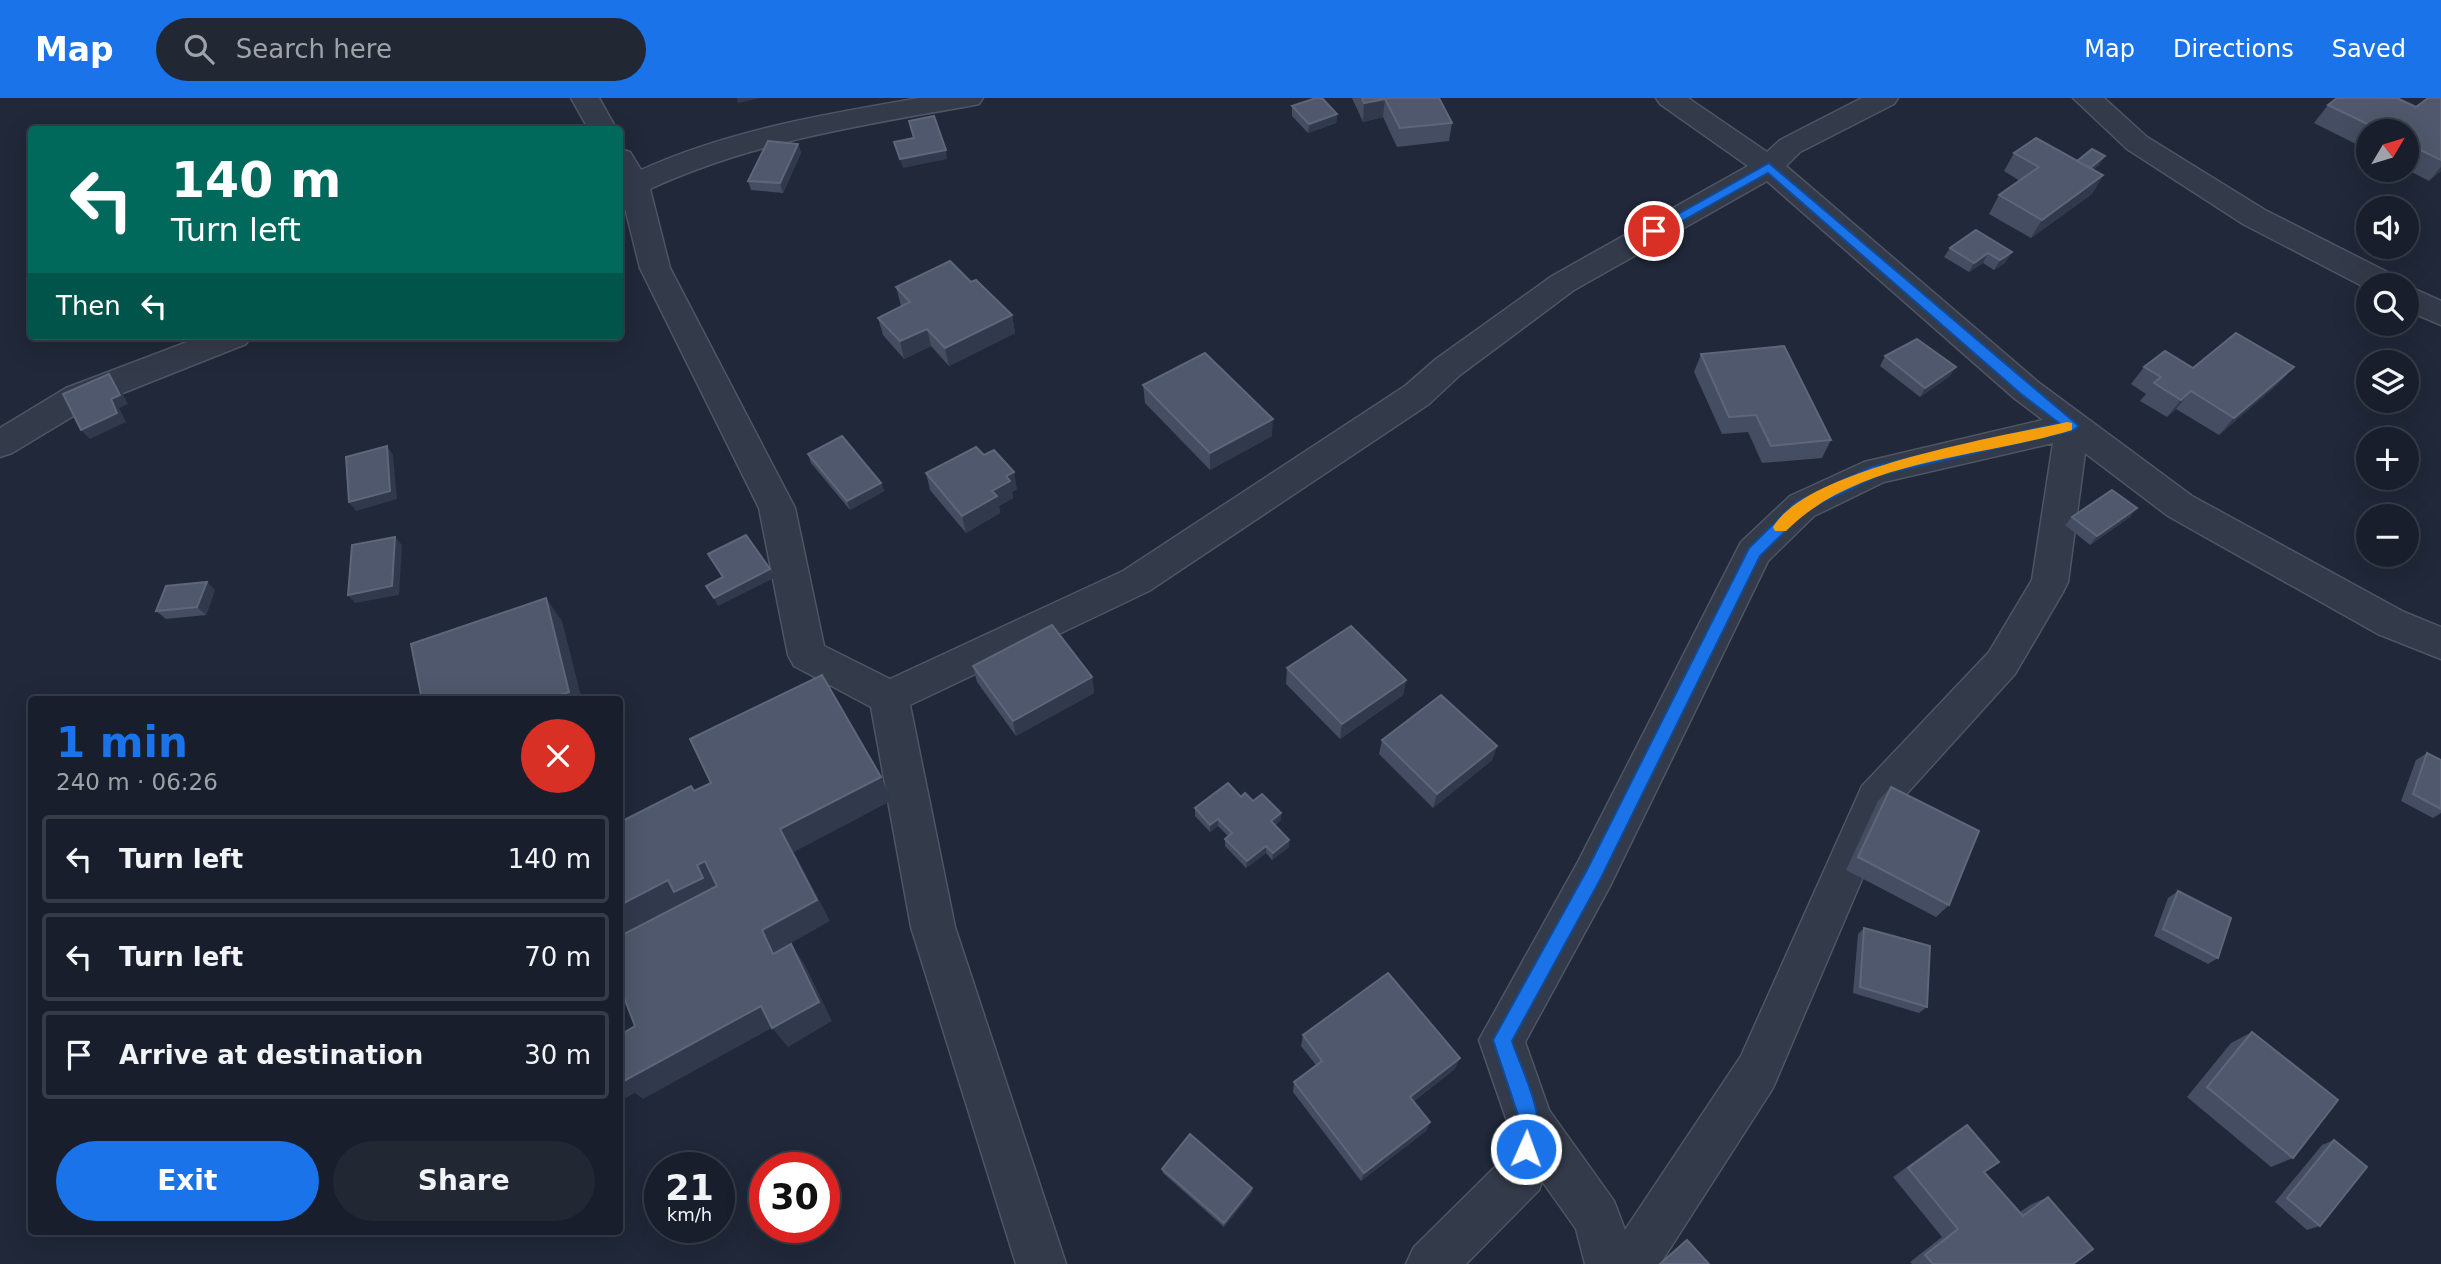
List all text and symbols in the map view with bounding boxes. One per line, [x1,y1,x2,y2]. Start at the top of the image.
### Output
search box [156,18,646,81]
text: Map [35,30,114,69]
icon: search [180,30,218,68]
text: Search here [236,34,392,64]
text: Map [2084,35,2135,63]
text: Directions [2173,35,2294,63]
text: Saved [2332,35,2406,63]
north arrow [2356,119,2418,182]
map controls [2356,119,2419,567]
text: 140 m [171,152,341,209]
icon: left [56,154,147,245]
button: sound [2356,196,2419,259]
pin [1624,201,1684,261]
text: Turn left [171,211,301,249]
icon: arrive [1635,212,1673,250]
button: search [2356,273,2419,336]
icon: left [135,287,173,325]
text: Then [56,291,121,321]
button: layers [2356,350,2419,413]
button: + [2356,427,2419,490]
button: − [2356,504,2419,567]
text: 1 min [56,718,188,767]
button: close [521,719,595,793]
text: 240 m · 06:26 [56,769,218,795]
icon: left [60,840,98,878]
text: Turn left [119,844,243,874]
text: 140 m [508,844,591,874]
icon: left [60,938,98,976]
text: Turn left [119,942,243,972]
text: 70 m [524,942,591,972]
icon: arrive [60,1036,98,1074]
text: Arrive at destination [119,1040,423,1070]
text: 30 m [524,1040,591,1070]
position arrow [1489,1112,1563,1186]
button: Exit [56,1141,319,1221]
button: Share [333,1141,595,1221]
speed limit sign: 30 [749,1152,840,1243]
text: 21 [665,1168,714,1208]
text: km/h [667,1204,712,1225]

